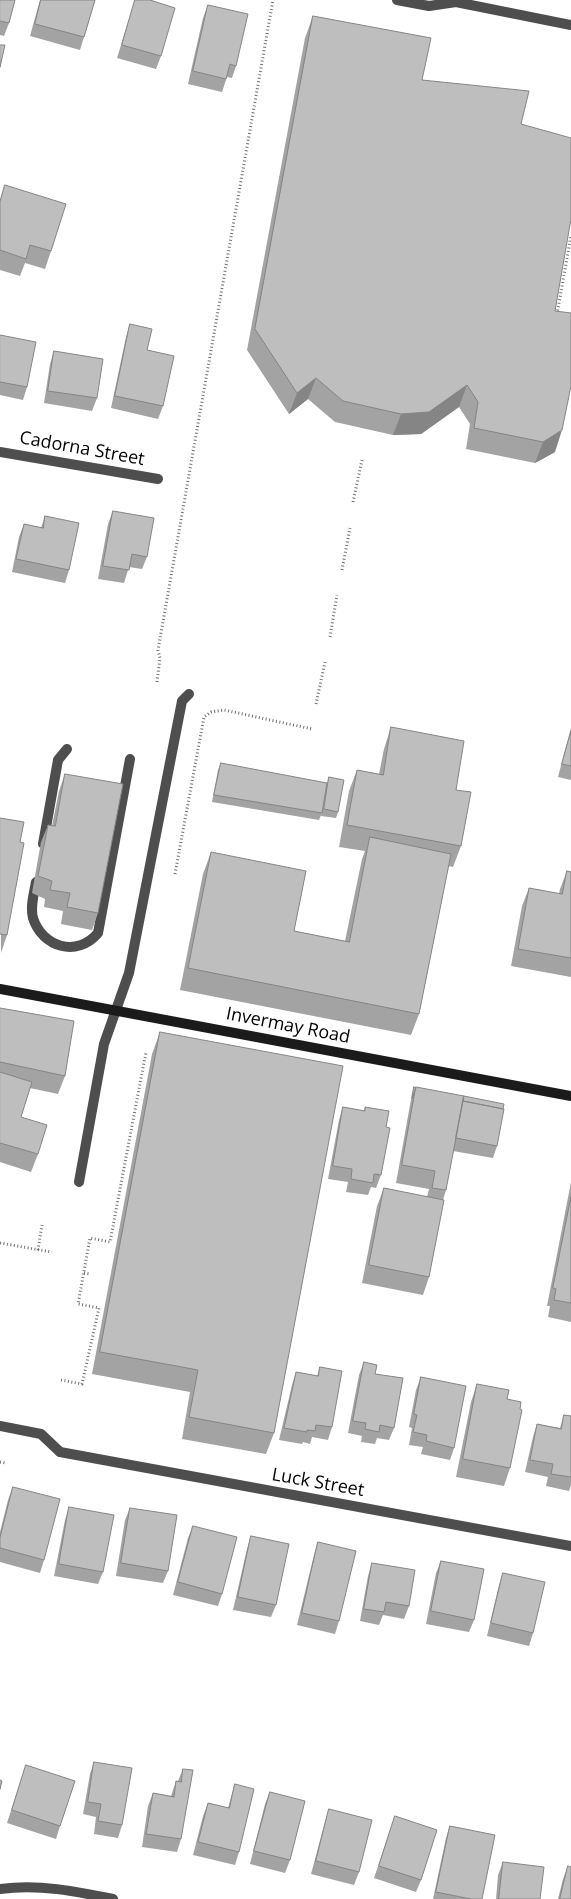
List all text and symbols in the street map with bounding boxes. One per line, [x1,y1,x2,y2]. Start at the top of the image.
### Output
street label: Cadorna Street [18,427,146,471]
street label: Invermay Road [224,1003,352,1049]
street label: Luck Street [270,1464,366,1502]

